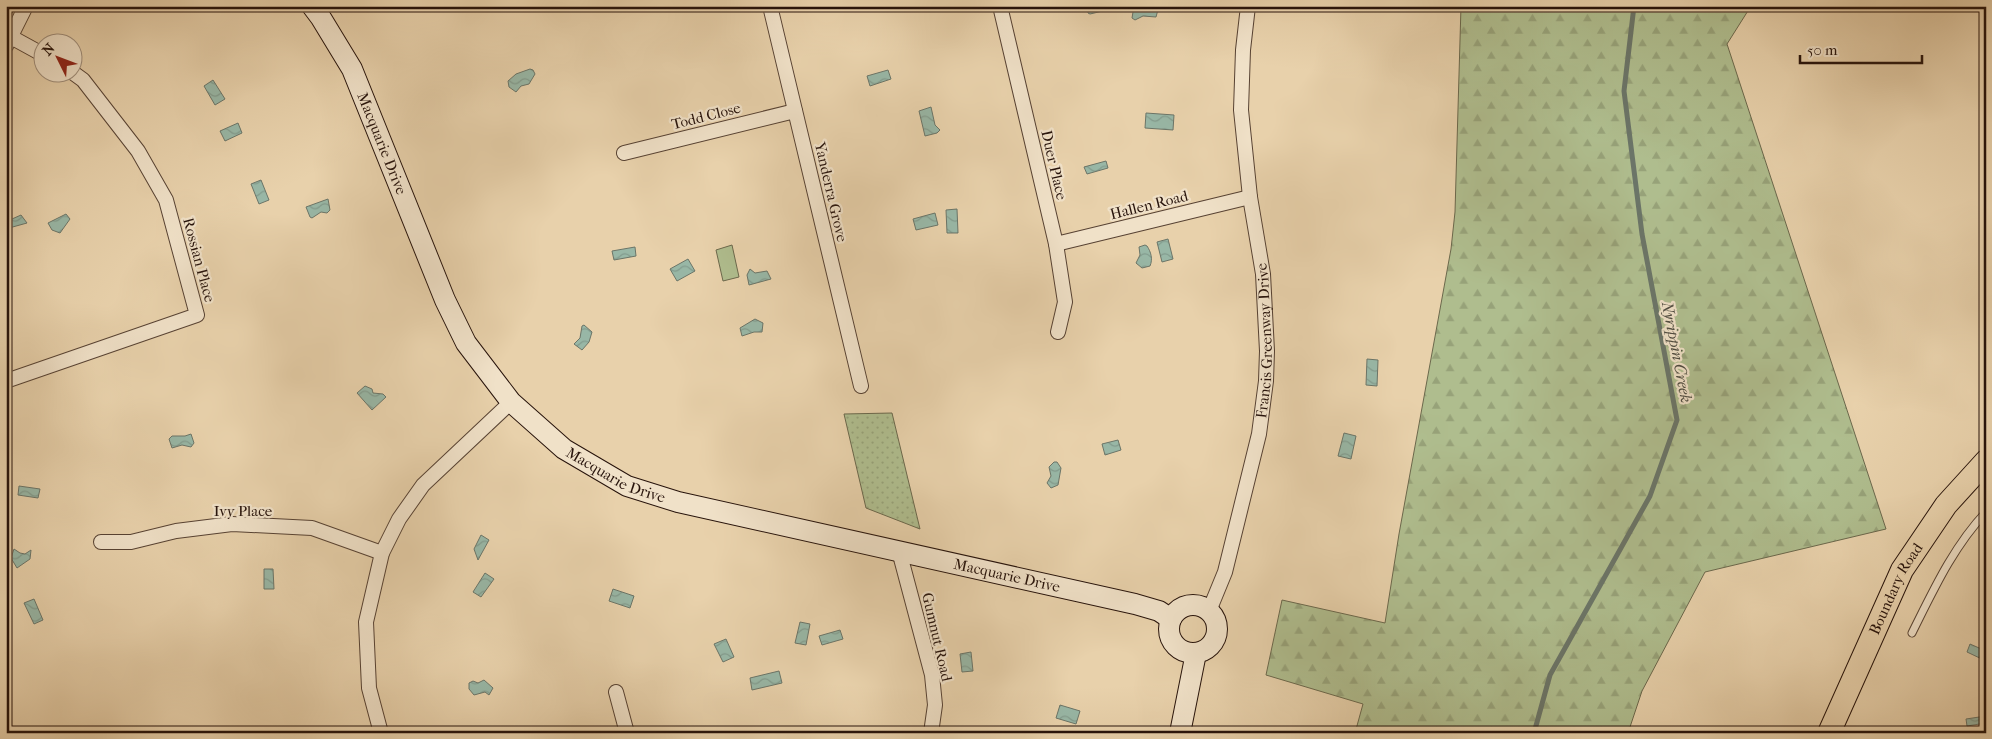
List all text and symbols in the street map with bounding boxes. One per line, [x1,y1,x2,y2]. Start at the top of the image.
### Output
north arrow [32,32,82,82]
scale bar [1800,32,1922,64]
text: N [39,40,59,59]
text: 50 m [1807,41,1838,59]
street label: Macquarie Drive [353,90,411,198]
street label: Todd Close [670,99,743,133]
street label: Duer Place [1037,128,1071,202]
street label: Yanderra Grove [811,139,851,244]
street label: Hallen Road [1108,186,1191,223]
street label: Rossian Place [179,216,219,305]
street label: Francis Greenway Drive [1252,261,1276,419]
water label: Nyrippin Creek [1658,299,1696,404]
street label: Macquarie Drive [563,443,668,507]
street label: Ivy Place [214,502,273,520]
street label: Boundary Road [1865,539,1927,637]
street label: Macquarie Drive [952,555,1062,596]
street label: Gumnut Road [918,591,956,684]

